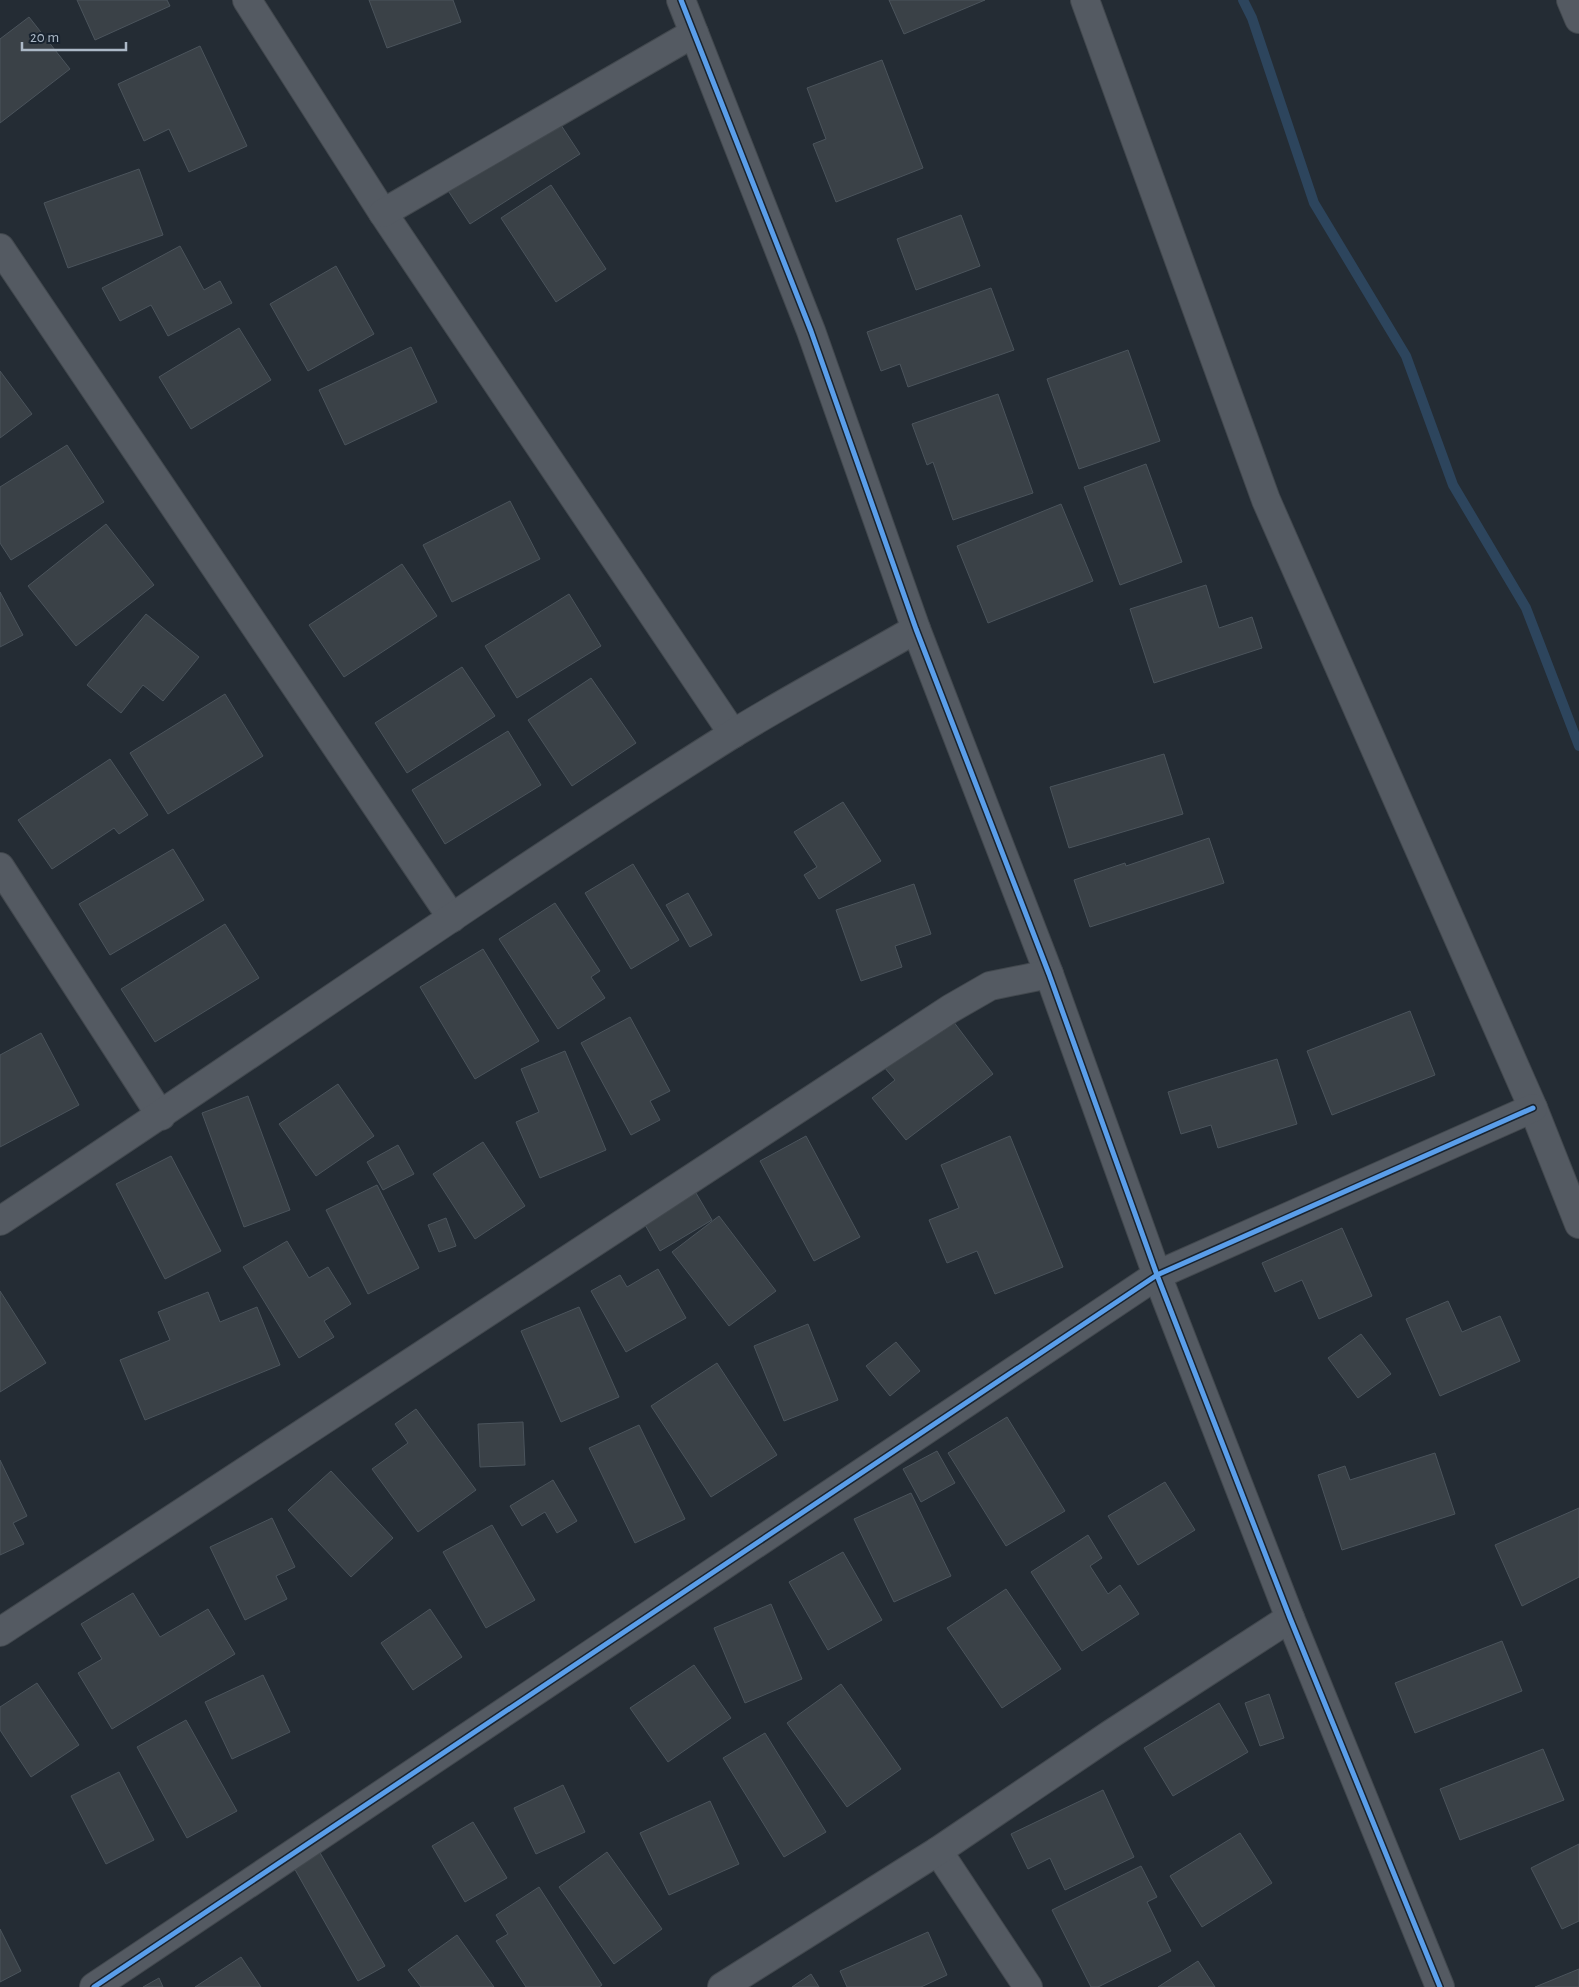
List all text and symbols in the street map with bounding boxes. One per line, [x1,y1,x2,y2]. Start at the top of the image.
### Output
scale bar [22,20,126,52]
text: 20 m [30,30,59,45]

